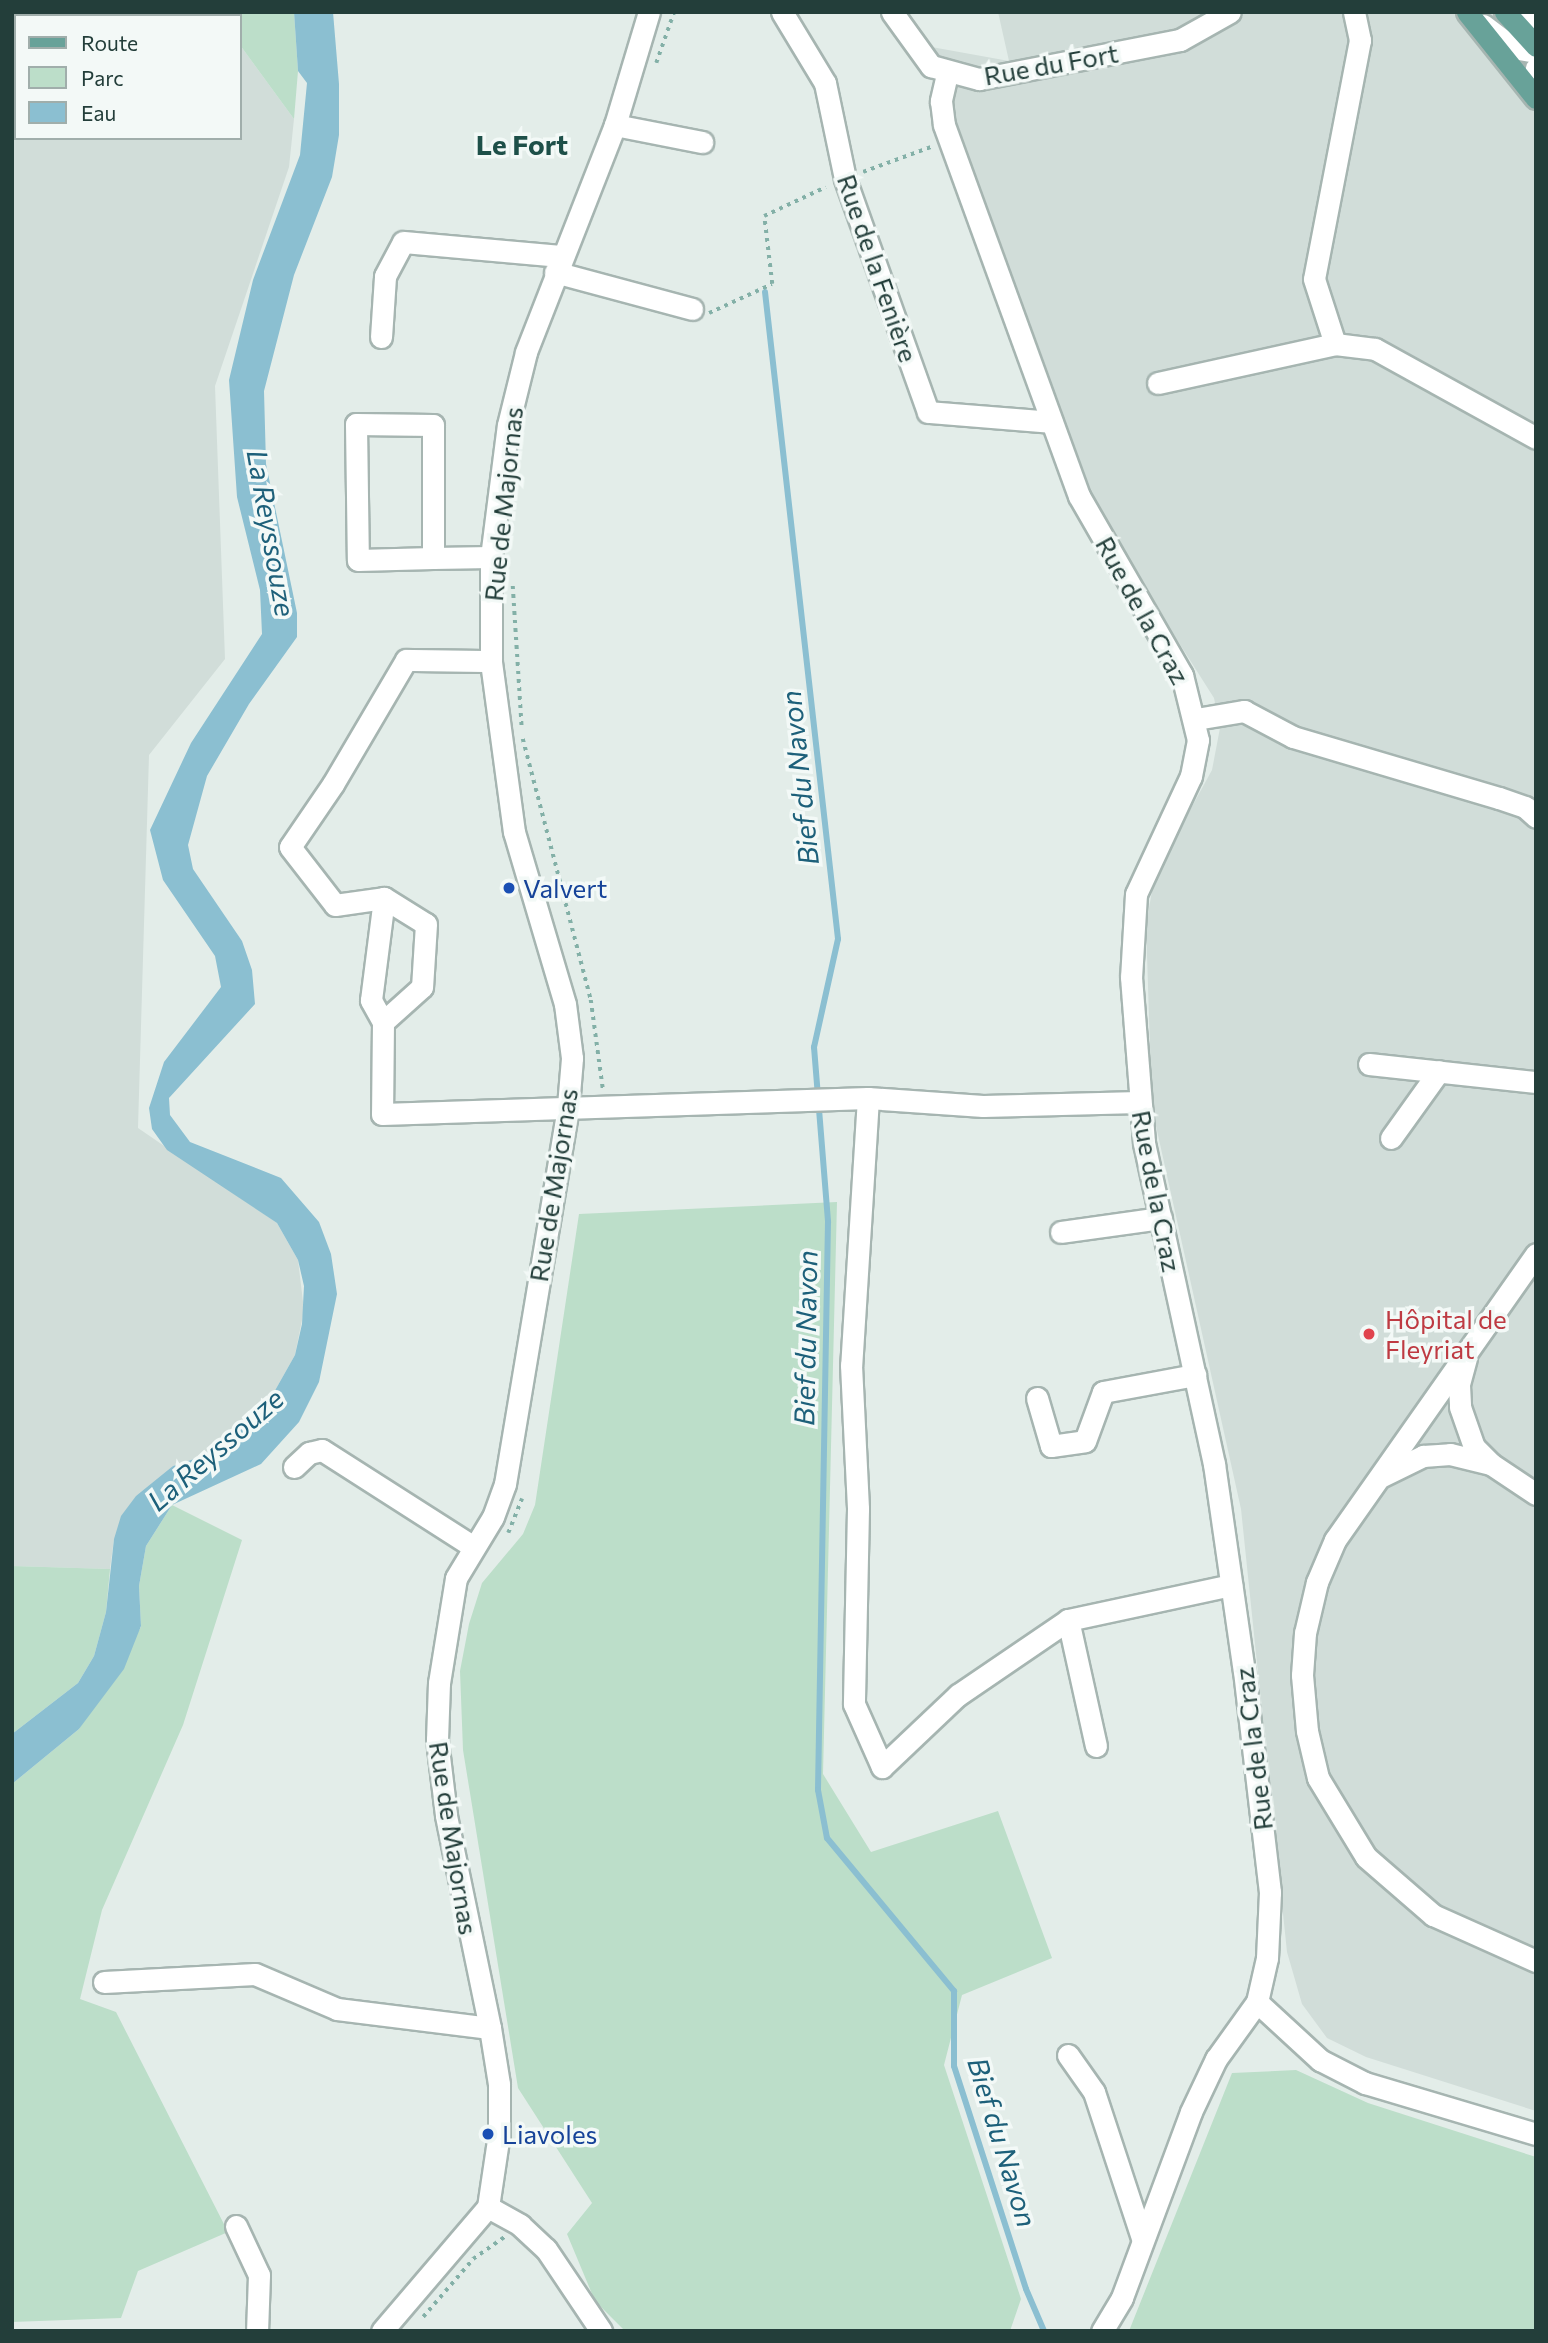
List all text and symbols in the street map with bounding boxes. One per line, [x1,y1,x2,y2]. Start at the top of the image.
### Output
legend [14,14,242,140]
text: Route [81,30,138,55]
street label: Rue du Fort [981,37,1121,91]
text: Parc [81,65,124,90]
text: Eau [81,100,116,125]
district label: Le Fort [476,127,568,161]
street label: Rue de la Fenière [831,170,925,366]
street label: Rue de Majornas [477,405,529,603]
water label: La Reyssouze [241,447,303,619]
street label: Rue de la Craz [1090,531,1196,689]
water label: Bief du Navon [773,689,825,867]
place label: Valvert [523,872,607,904]
marker: Valvert [501,880,517,896]
street label: Rue de Majornas [522,1086,584,1284]
street label: Rue de la Craz [1126,1108,1188,1274]
water label: Bief du Navon [787,1250,823,1426]
place label: Hôpital de Fleyriat [1385,1303,1507,1364]
marker: Hôpital de Fleyriat [1359,1324,1379,1344]
water label: La Reyssouze [140,1381,290,1517]
street label: Rue de la Craz [1228,1666,1278,1832]
street label: Rue de Majornas [423,1739,485,1937]
water label: Bief du Navon [961,2053,1045,2231]
place label: Liavoles [502,2118,597,2150]
marker: Liavoles [480,2126,496,2142]

